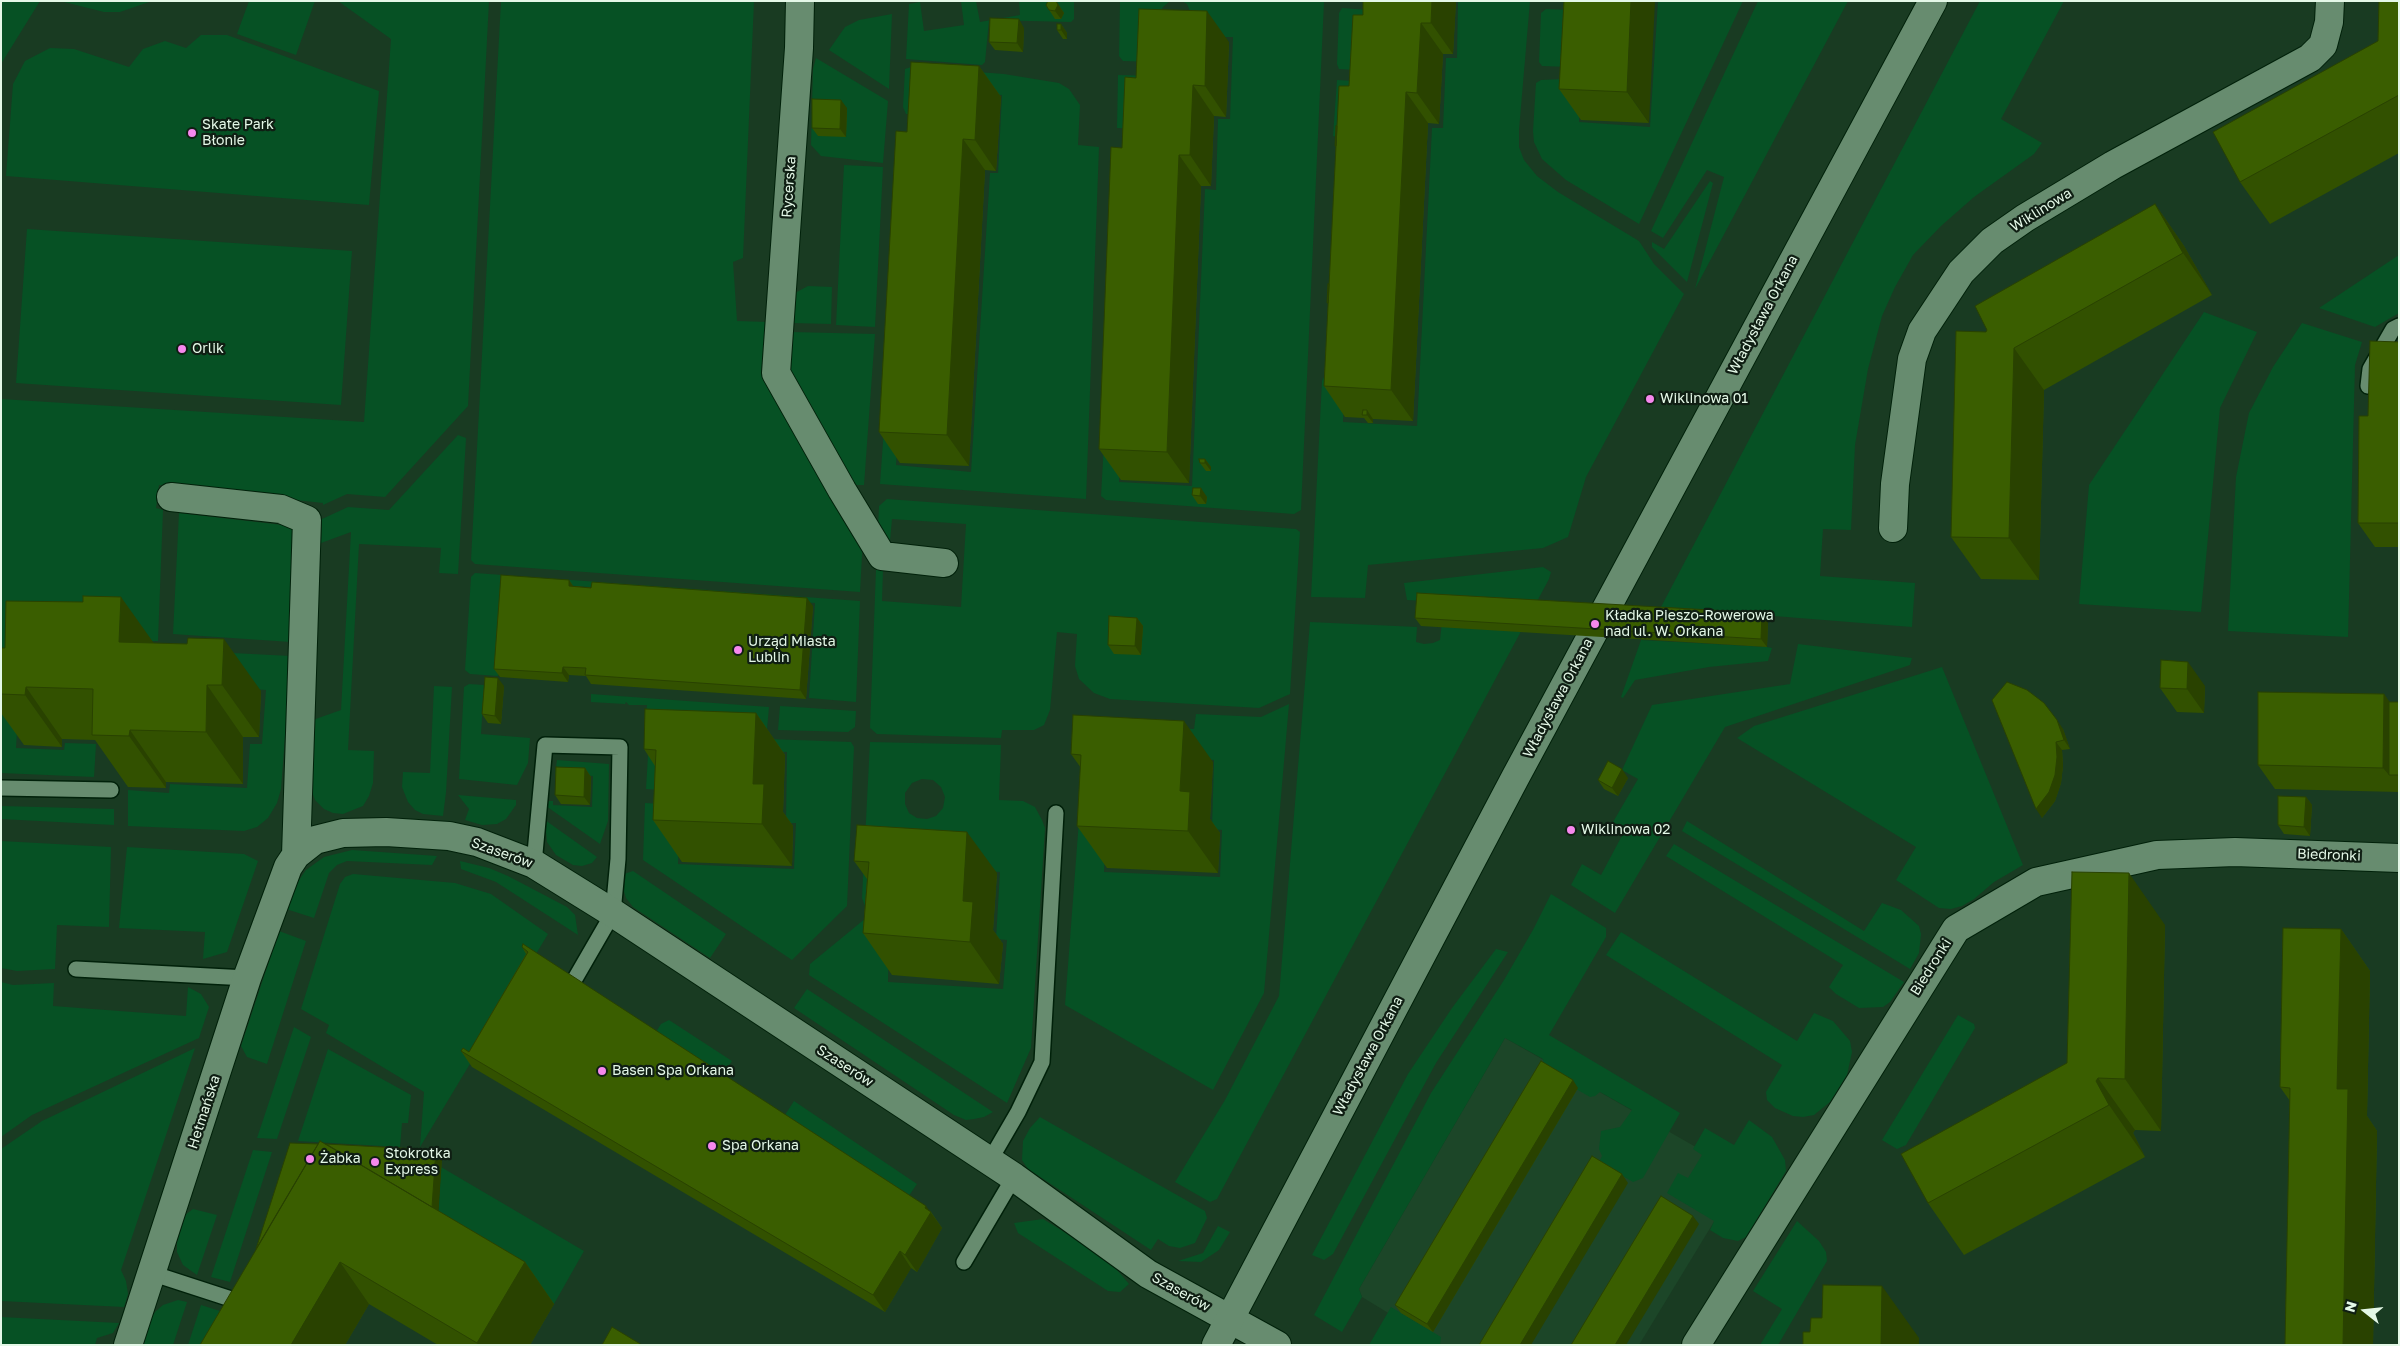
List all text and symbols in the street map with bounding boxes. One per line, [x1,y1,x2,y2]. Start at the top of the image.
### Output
place label: Skate Park Błonie [202,117,274,150]
marker: Skate Park Błonie [186,127,198,139]
street label: Rycerska [778,156,800,218]
street label: Wiklinowa [2007,185,2075,235]
street label: Władysława Orkana [1724,252,1802,378]
place label: Orlik [192,341,224,357]
marker: Orlik [176,343,188,355]
place label: Wiklinowa 01 [1660,391,1748,407]
marker: Wiklinowa 01 [1644,393,1656,405]
place label: Kładka Pieszo-Rowerowa nad ul. W. Orkana [1605,608,1774,640]
marker: Kładka Pieszo-Rowerowa nad ul. W. Orkana [1589,618,1601,630]
place label: Urząd Miasta Lublin [748,634,836,666]
street label: Władysława Orkana [1519,635,1597,761]
marker: Urząd Miasta Lublin [732,644,744,656]
place label: Wiklinowa 02 [1581,822,1670,838]
marker: Wiklinowa 02 [1565,824,1577,836]
street label: Szaserów [469,834,535,872]
street label: Biedronki [2297,845,2361,865]
street label: Biedronki [1907,935,1955,999]
street label: Władysława Orkana [1329,993,1407,1119]
street label: Szaserów [813,1041,877,1091]
place label: Basen Spa Orkana [612,1063,734,1079]
marker: Basen Spa Orkana [596,1065,608,1077]
street label: Hetmańska [184,1073,224,1151]
place label: Spa Orkana [722,1138,799,1154]
marker: Spa Orkana [706,1140,718,1152]
place label: Stokrotka Express [385,1146,451,1178]
place label: Żabka [320,1151,361,1167]
marker: Żabka [304,1153,316,1165]
marker: Stokrotka Express [369,1156,381,1168]
street label: Szaserów [1149,1269,1213,1315]
north arrow [2340,1286,2390,1336]
text: N [2340,1299,2360,1314]

